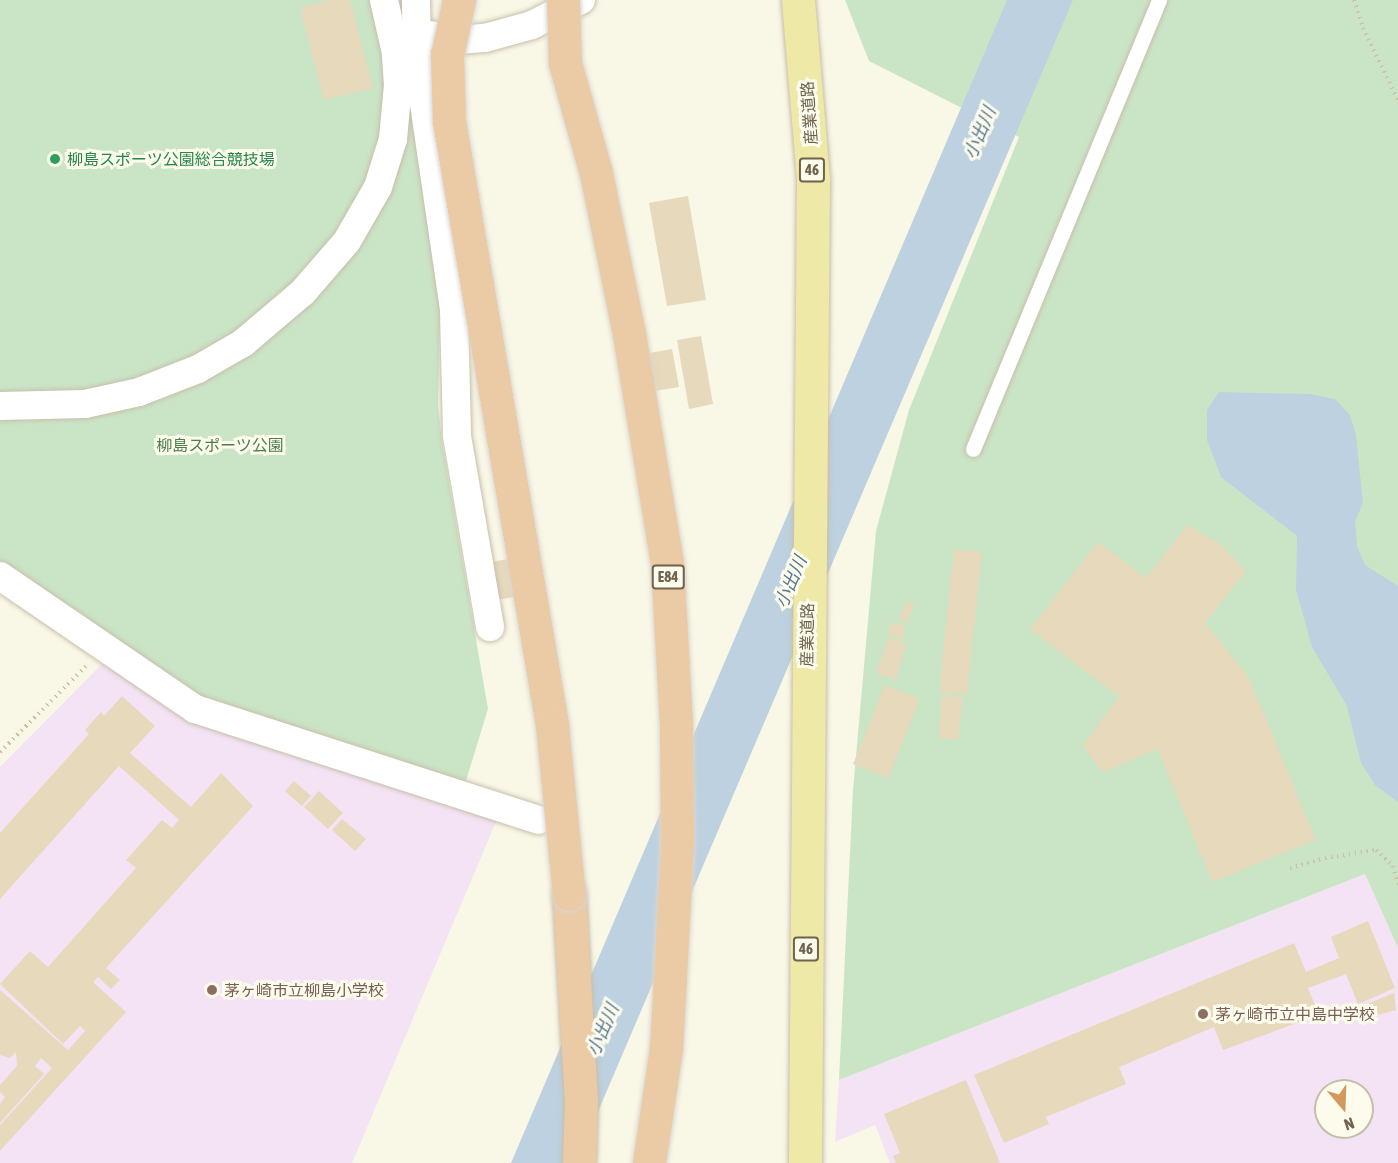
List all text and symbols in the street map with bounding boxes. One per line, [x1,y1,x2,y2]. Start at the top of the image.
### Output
street label: 産業道路 [797,80,821,146]
water label: 小出川 [960,104,1000,162]
place label: 柳島スポーツ公園総合競技場 [67,149,275,169]
marker: 柳島スポーツ公園総合競技場 [48,152,62,166]
road number: 46 [798,158,826,182]
park label: 柳島スポーツ公園 [156,435,284,455]
water label: 小出川 [771,553,811,611]
road number: E84 [652,565,684,589]
street label: 産業道路 [797,603,817,667]
road number: 46 [792,937,820,961]
place label: 茅ヶ崎市立柳島小学校 [224,980,384,1000]
marker: 茅ヶ崎市立柳島小学校 [205,983,219,997]
water label: 小出川 [583,1001,623,1059]
place label: 茅ヶ崎市立中島中学校 [1215,1004,1375,1024]
marker: 茅ヶ崎市立中島中学校 [1196,1007,1210,1021]
north arrow [1314,1079,1374,1139]
text: N [1342,1114,1357,1134]

